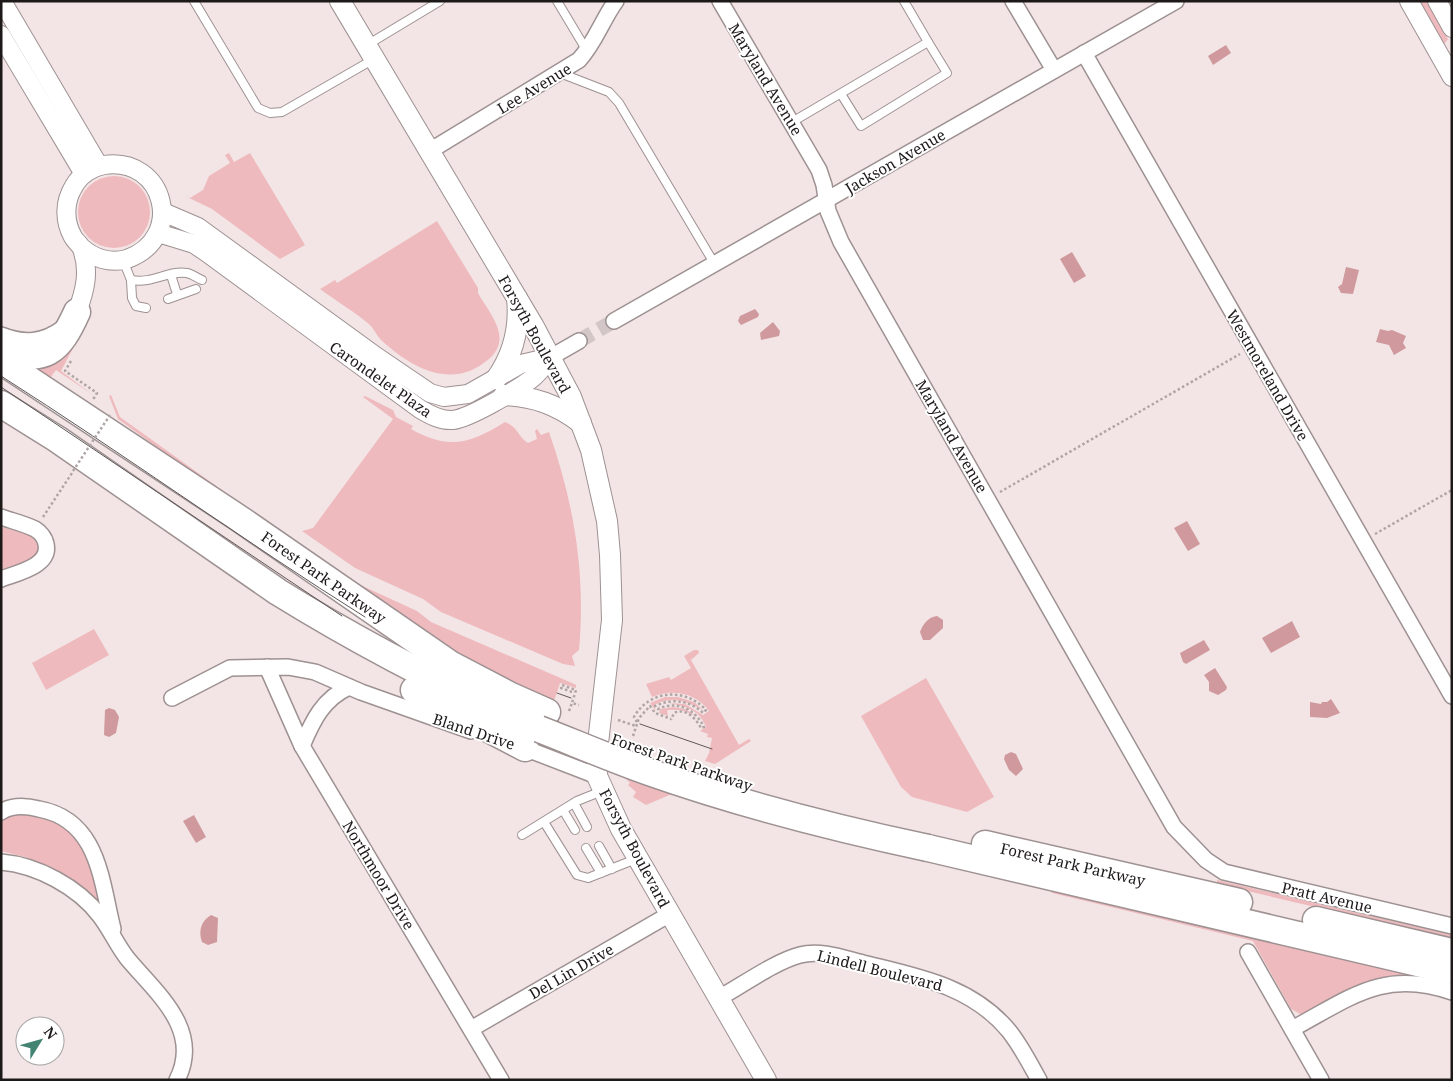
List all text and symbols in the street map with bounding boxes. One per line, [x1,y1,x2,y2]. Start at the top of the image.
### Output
street label: Maryland Avenue [725,19,807,139]
street label: Lee Avenue [493,58,575,118]
street label: Jackson Avenue [840,124,949,198]
street label: Forsyth Boulevard [494,271,576,397]
street label: Westmoreland Drive [1222,306,1314,444]
street label: Carondelet Plaza [326,336,436,422]
street label: Maryland Avenue [911,376,993,496]
street label: Forest Park Parkway [258,526,391,628]
street label: Bland Drive [430,708,518,754]
street label: Forest Park Parkway [609,728,756,796]
street label: Forsyth Boulevard [595,785,675,911]
street label: Northmoor Drive [339,817,419,933]
street label: Forest Park Parkway [999,838,1148,891]
street label: Pratt Avenue [1280,877,1374,917]
street label: Del Lin Drive [525,939,617,1003]
street label: Lindell Boulevard [815,945,945,995]
north arrow [15,1016,65,1066]
text: N [40,1023,62,1043]

